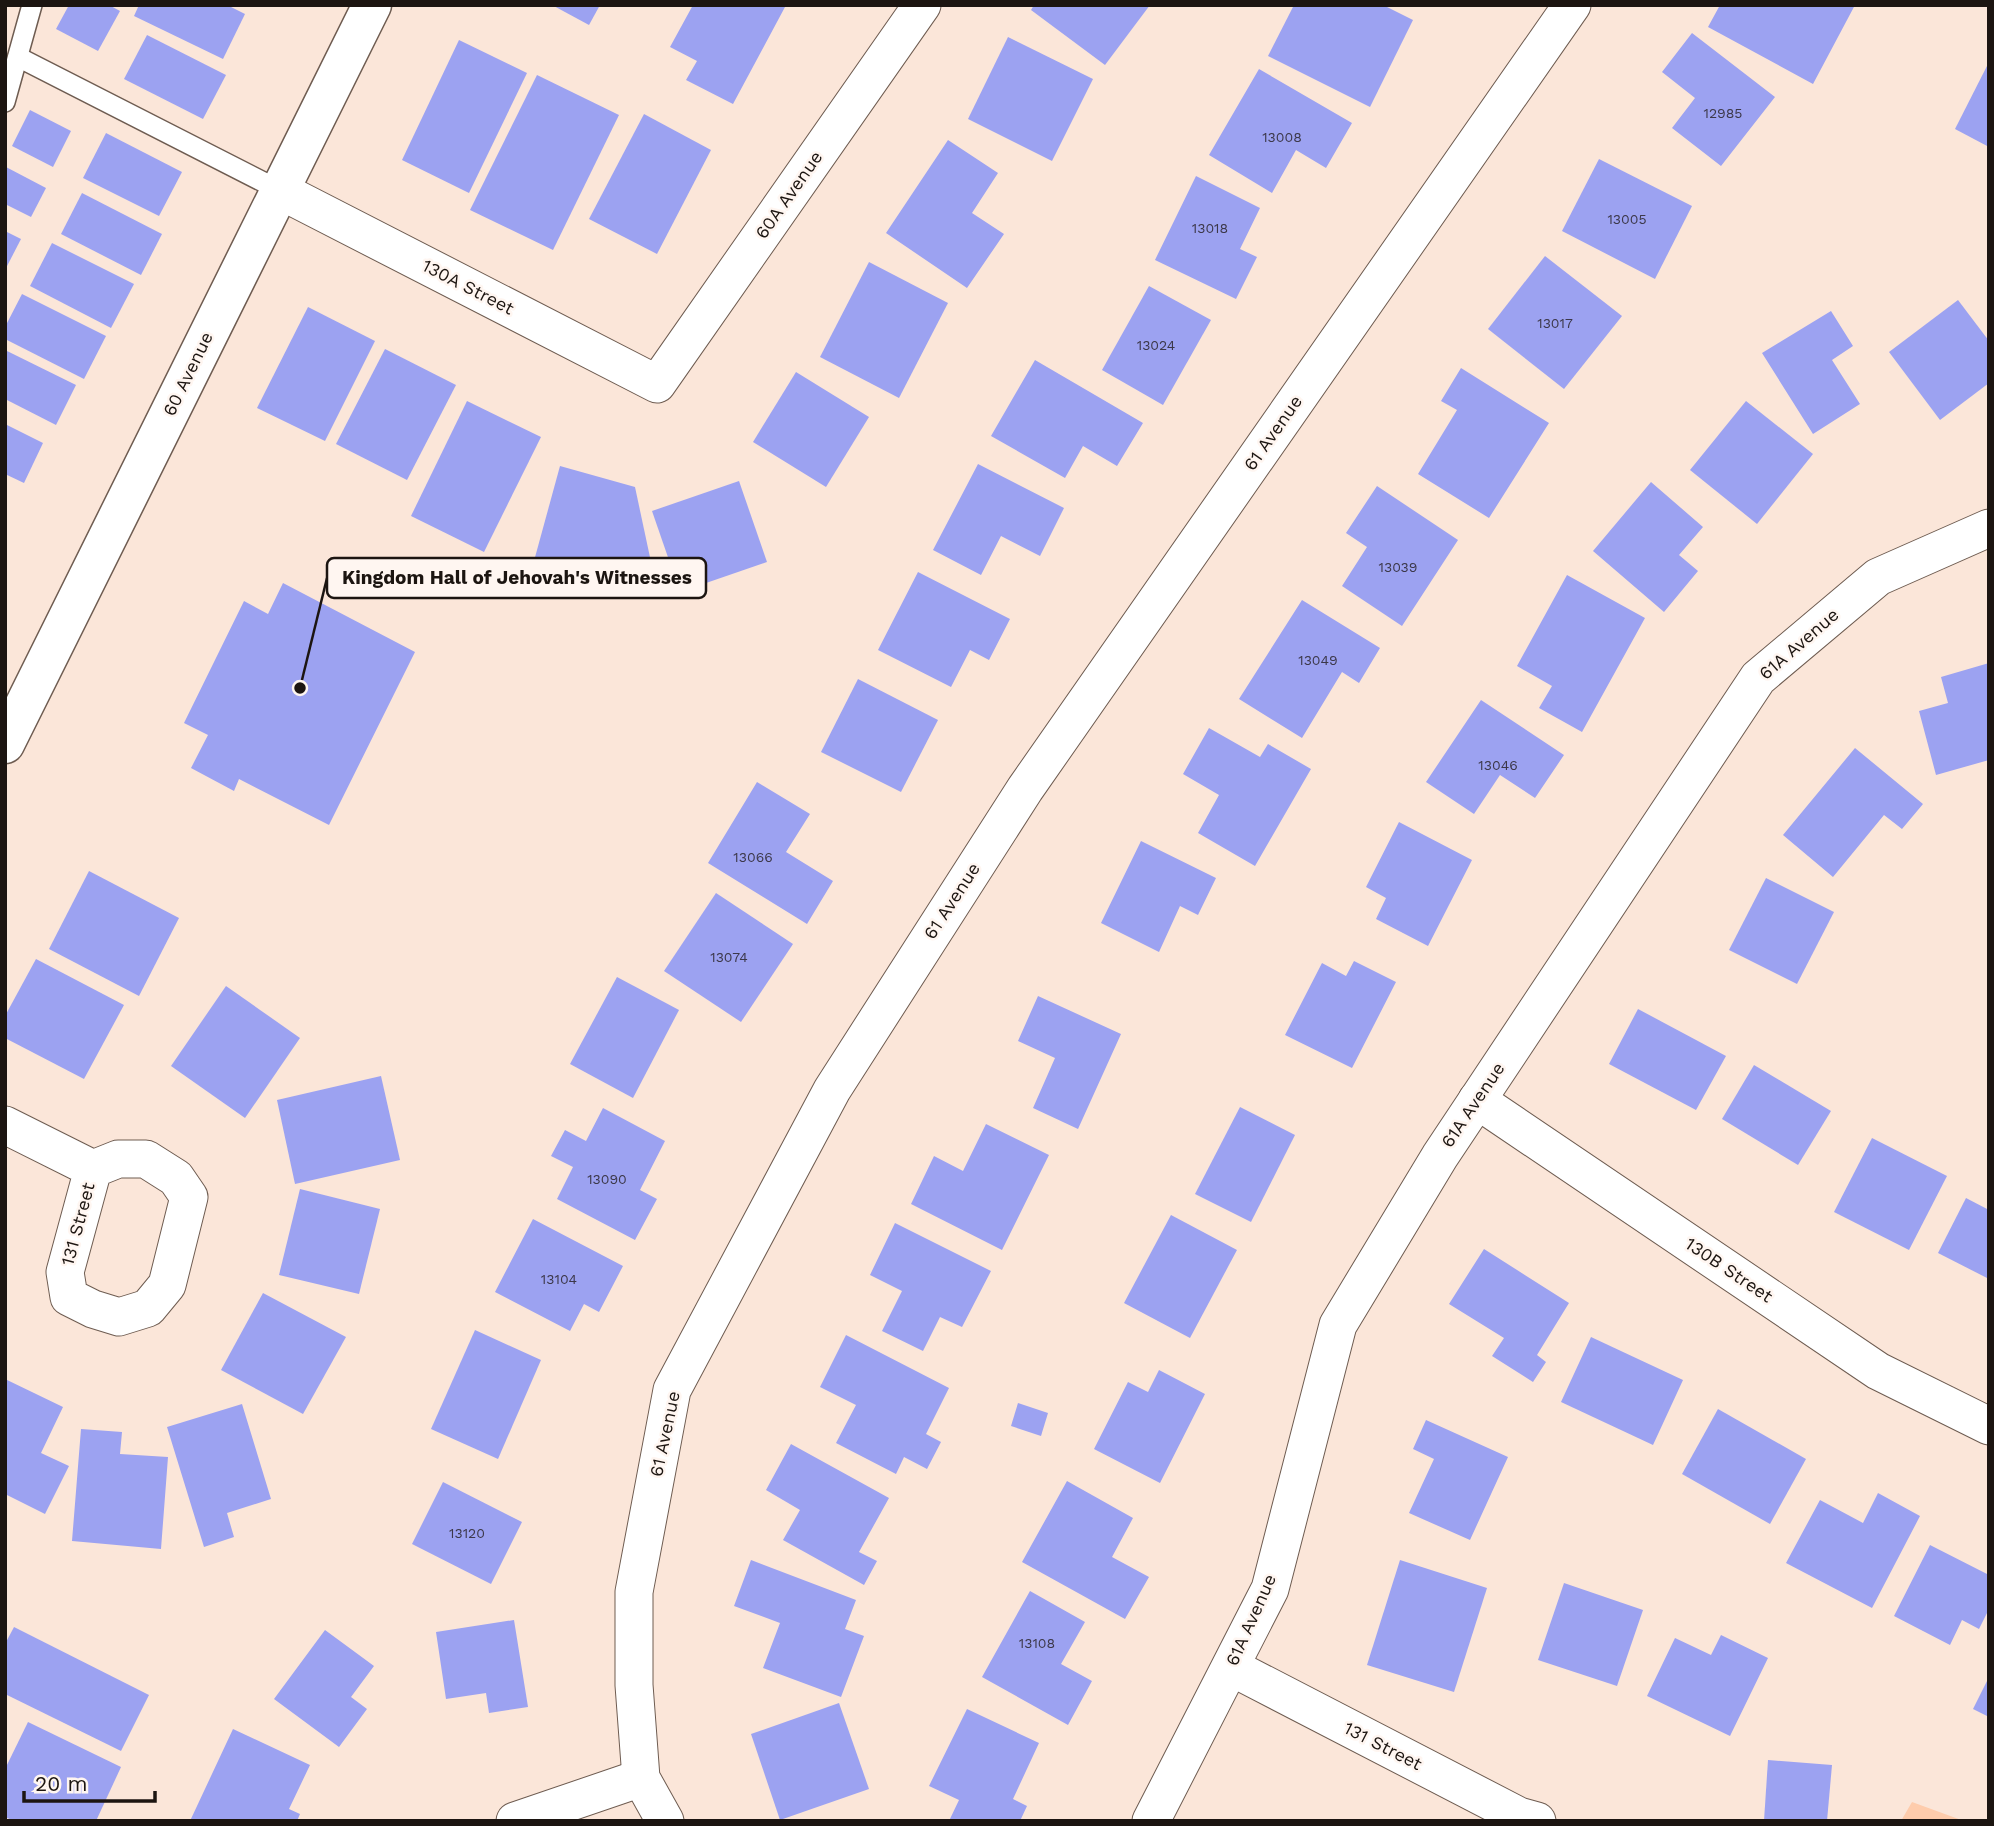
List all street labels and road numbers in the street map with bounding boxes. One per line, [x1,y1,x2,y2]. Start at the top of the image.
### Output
street label: 60A Avenue [751,147,827,243]
street label: 130A Street [419,254,518,319]
street label: 60 Avenue [158,328,217,419]
street label: 61 Avenue [1239,391,1306,474]
street label: 61A Avenue [1755,603,1843,684]
street label: 61 Avenue [919,859,984,943]
street label: 61A Avenue [1436,1058,1509,1151]
street label: 131 Street [56,1180,99,1268]
street label: 130B Street [1682,1233,1777,1307]
street label: 61 Avenue [645,1389,684,1479]
street label: 61A Avenue [1221,1571,1280,1669]
street label: 131 Street [1341,1717,1426,1774]

